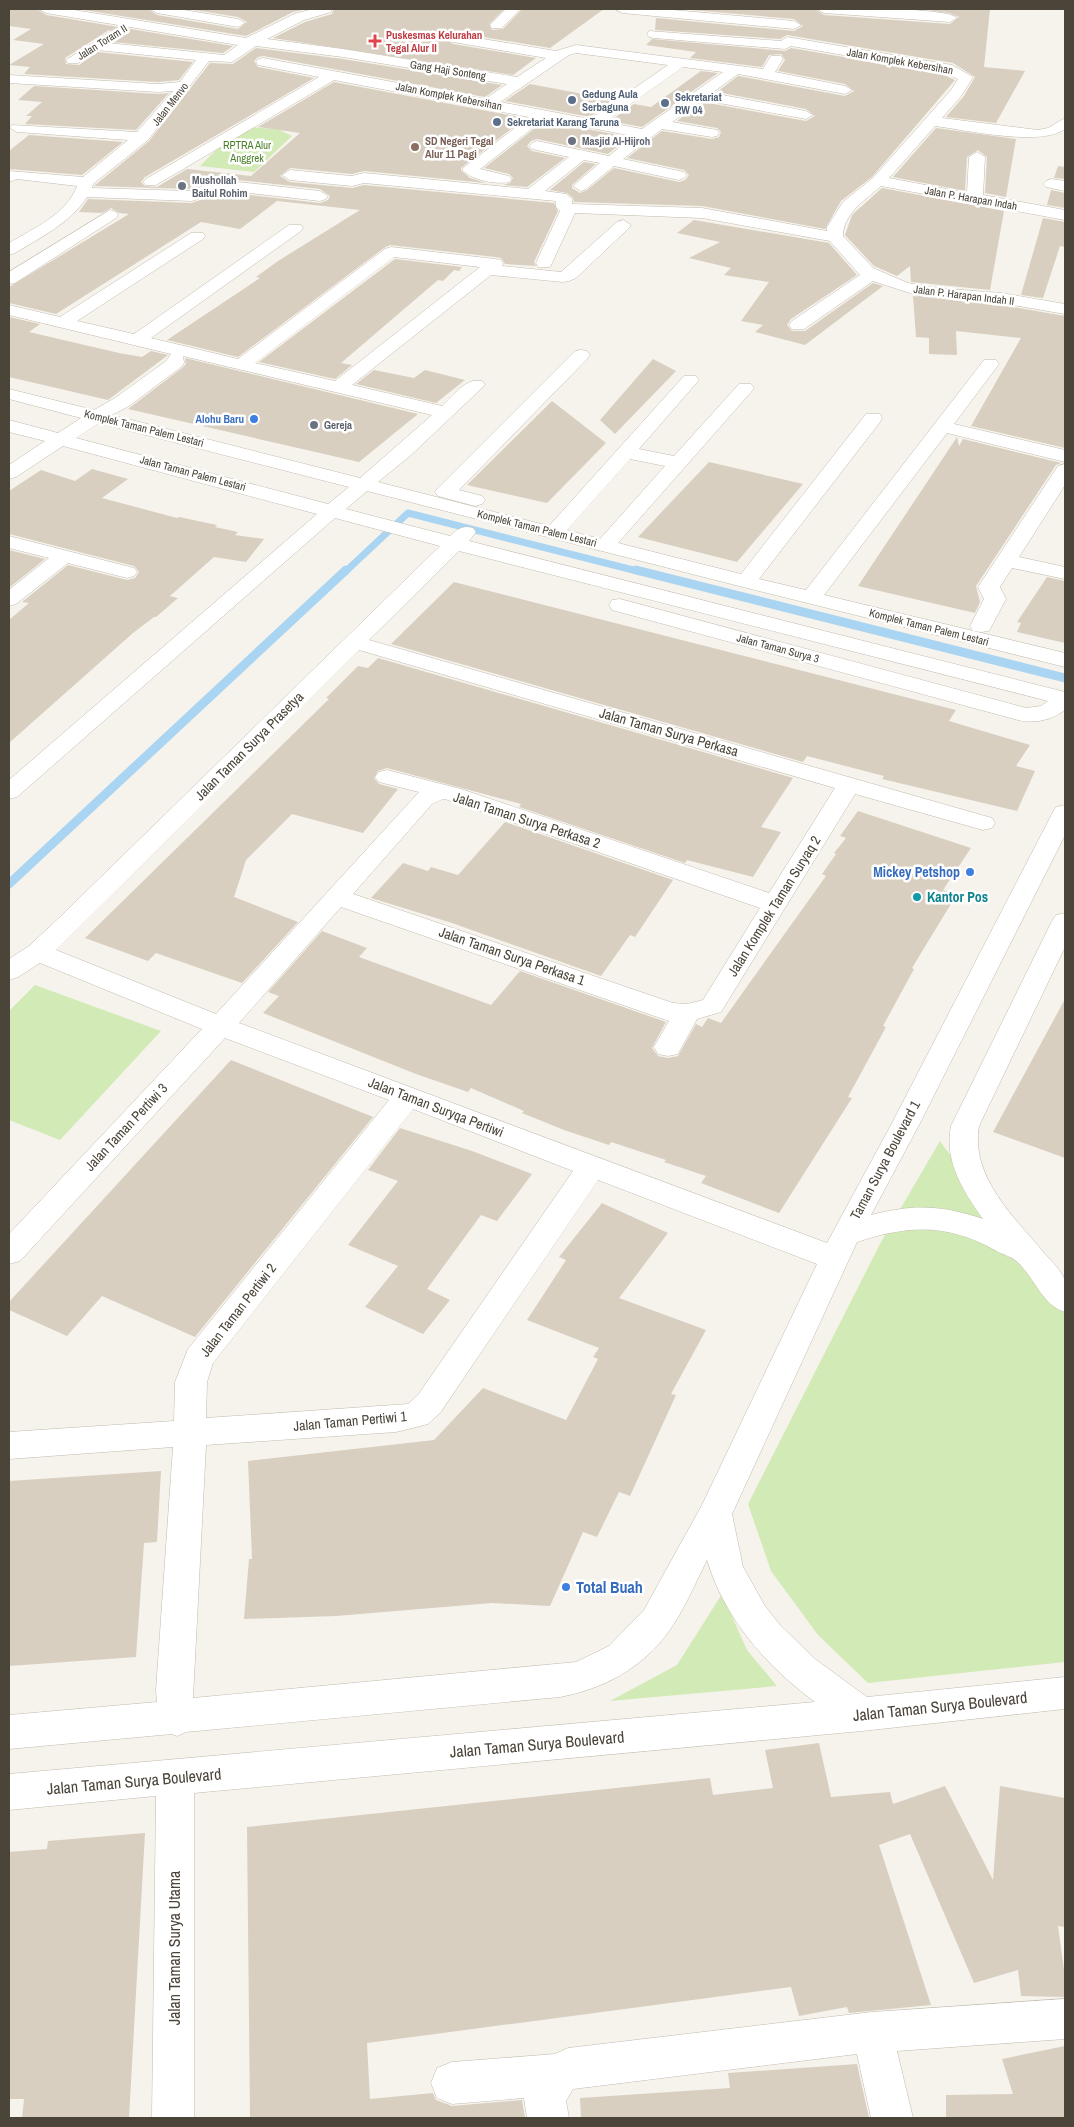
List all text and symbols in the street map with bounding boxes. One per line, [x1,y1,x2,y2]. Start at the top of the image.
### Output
street label: Jalan Toram II [74,21,130,63]
place label: Puskesmas Kelurahan Tegal Alur II [386,28,482,55]
marker: Puskesmas Kelurahan Tegal Alur II [368,34,382,48]
street label: Jalan Komplek Kebersihan [846,45,954,77]
street label: Gang Haji Sonteng [409,57,487,83]
street label: Jalan Komplek Kebersihan [395,79,503,113]
street label: Jalan Menvo [149,80,191,128]
place label: Gedung Aula Serbaguna [582,87,638,114]
place label: Sekretariat RW 04 [675,90,722,117]
marker: Gedung Aula Serbaguna [566,94,578,106]
marker: Sekretariat RW 04 [659,97,671,109]
place label: Sekretariat Karang Taruna [507,115,619,129]
marker: Sekretariat Karang Taruna [491,116,503,128]
place label: SD Negeri Tegal Alur 11 Pagi [425,134,494,161]
place label: Masjid Al-Hijroh [582,134,650,148]
marker: Masjid Al-Hijroh [566,135,578,147]
park label: RPTRA Alur Anggrek [223,138,271,165]
marker: SD Negeri Tegal Alur 11 Pagi [409,141,421,153]
place label: Mushollah Baitul Rohim [192,173,248,200]
marker: Mushollah Baitul Rohim [176,180,188,192]
street label: Jalan P. Harapan Indah [924,183,1018,213]
street label: Jalan P. Harapan Indah II [913,282,1015,308]
street label: Komplek Taman Palem Lestari [83,406,205,450]
place label: Alohu Baru [195,412,244,426]
marker: Alohu Baru [248,413,260,425]
place label: Gereja [324,418,352,432]
marker: Gereja [308,419,320,431]
street label: Jalan Taman Palem Lestari [138,452,248,494]
street label: Komplek Taman Palem Lestari [476,506,598,550]
street label: Komplek Taman Palem Lestari [868,605,990,649]
street label: Jalan Taman Surya 3 [735,630,821,666]
street label: Jalan Taman Surya Prasetya [191,687,308,804]
street label: Jalan Taman Surya Perkasa [597,704,741,761]
street label: Jalan Taman Surya Perkasa 2 [451,788,603,852]
street label: Jalan Komplek Taman Suryaq 2 [723,832,825,980]
place label: Mickey Petshop [873,863,960,881]
marker: Mickey Petshop [964,866,976,878]
place label: Kantor Pos [927,888,988,906]
marker: Kantor Pos [911,891,923,903]
street label: Jalan Taman Surya Perkasa 1 [437,923,588,990]
street label: Jalan Taman Suryqa Pertiwi [366,1073,506,1141]
street label: Jalan Taman Pertiwi 3 [81,1079,171,1175]
street label: Taman Surya Boulevard 1 [846,1097,924,1223]
street label: Jalan Taman Pertiwi 2 [196,1260,280,1360]
street label: Jalan Taman Pertiwi 1 [293,1407,408,1435]
place label: Total Buah [576,1576,643,1598]
marker: Total Buah [560,1581,572,1593]
street label: Jalan Taman Surya Boulevard [852,1686,1028,1726]
street label: Jalan Taman Surya Boulevard [449,1725,625,1763]
street label: Jalan Taman Surya Boulevard [46,1762,222,1800]
street label: Jalan Taman Surya Utama [163,1870,185,2025]

